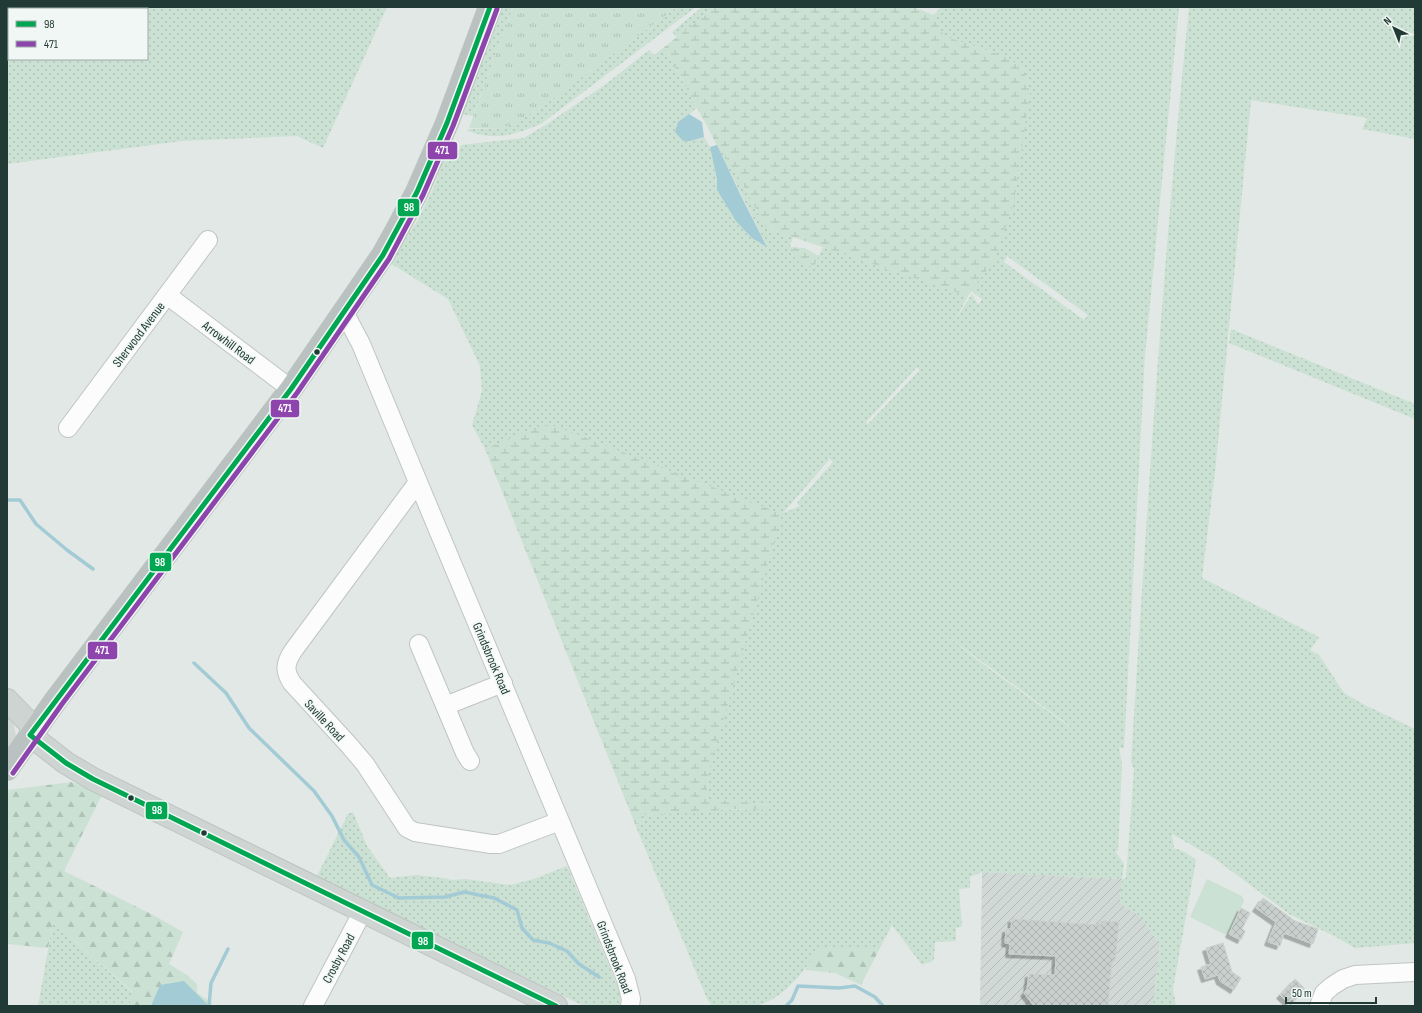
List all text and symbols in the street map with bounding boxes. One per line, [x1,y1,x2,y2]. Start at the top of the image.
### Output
legend [8,8,148,60]
north arrow [1374,8,1414,48]
text: N [1381,14,1394,28]
text: 98 [44,17,55,32]
text: 471 [44,37,59,52]
line badge: 471 [427,141,458,160]
text: 471 [435,144,450,157]
line badge: 98 [397,198,420,217]
text: 98 [404,201,414,214]
street label: Sherwood Avenue [109,299,169,370]
street label: Arrowhill Road [198,317,258,368]
unlabelled marker [312,347,322,357]
line badge: 471 [270,399,300,418]
text: 471 [278,402,293,415]
line badge: 98 [149,552,172,572]
text: 98 [155,556,165,569]
street label: Grindsbrook Road [469,620,513,697]
line badge: 471 [87,641,118,660]
text: 471 [95,644,110,657]
street label: Saville Road [301,696,348,745]
unlabelled marker [126,793,136,803]
line badge: 98 [145,801,168,820]
text: 98 [152,804,162,817]
unlabelled marker [199,828,209,838]
street label: Grindsbrook Road [593,919,635,996]
street label: Crosby Road [319,931,359,986]
line badge: 98 [411,931,434,950]
text: 98 [418,935,428,948]
scale bar [1286,979,1376,1005]
text: 50 m [1292,986,1312,1001]

